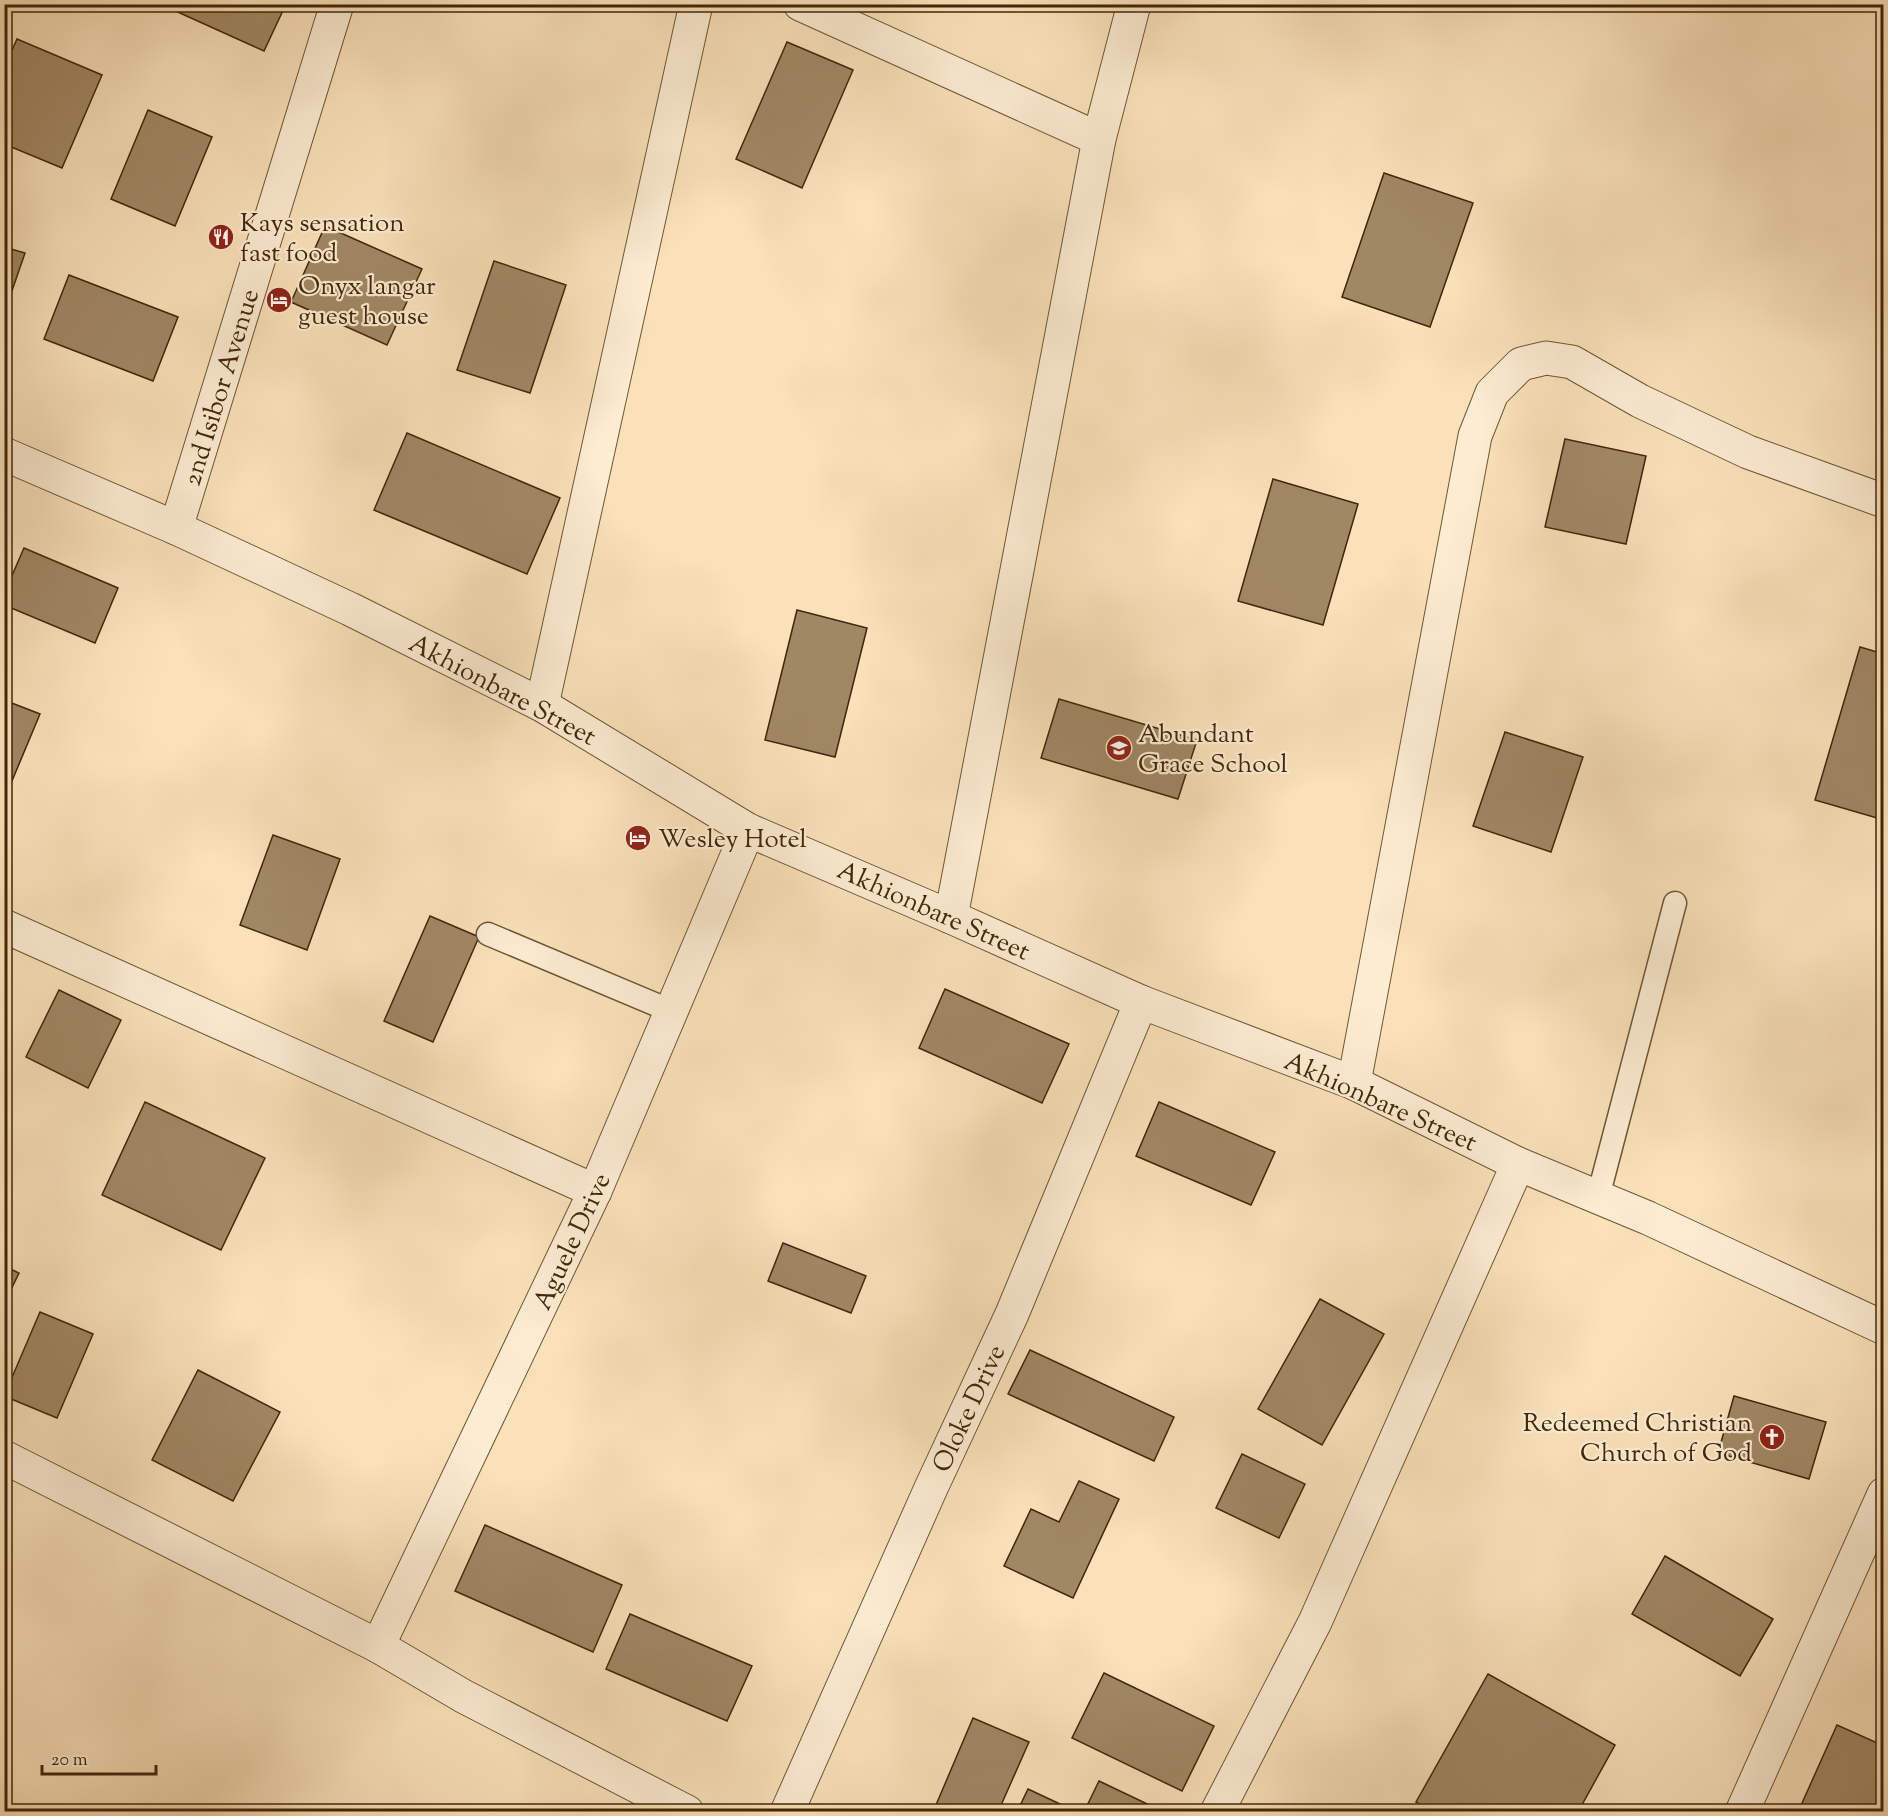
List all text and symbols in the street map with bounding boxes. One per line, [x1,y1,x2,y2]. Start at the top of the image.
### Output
place label: Kays sensation fast food [240,206,405,273]
restaurant icon: Kays sensation fast food [206,222,236,252]
place label: Onyx langar guest house [298,269,436,336]
street label: 2nd Isibor Avenue [175,285,270,491]
hotel icon: Onyx langar guest house [264,285,294,315]
street label: Akhionbare Street [402,626,602,756]
place label: Abundant Grace School [1138,717,1288,784]
school or university icon: Abundant Grace School [1104,733,1134,763]
place label: Wesley Hotel [658,822,807,859]
hotel icon: Wesley Hotel [623,823,653,853]
street label: Akhionbare Street [831,853,1035,971]
street label: Akhionbare Street [1278,1044,1482,1162]
street label: Aguele Drive [525,1167,621,1317]
street label: Oloke Drive [925,1339,1016,1479]
place label: Redeemed Christian Church of God [1523,1406,1752,1473]
church icon: Redeemed Christian Church of God [1757,1422,1787,1452]
scale bar [42,1738,156,1776]
text: 20 m [51,1748,88,1774]

